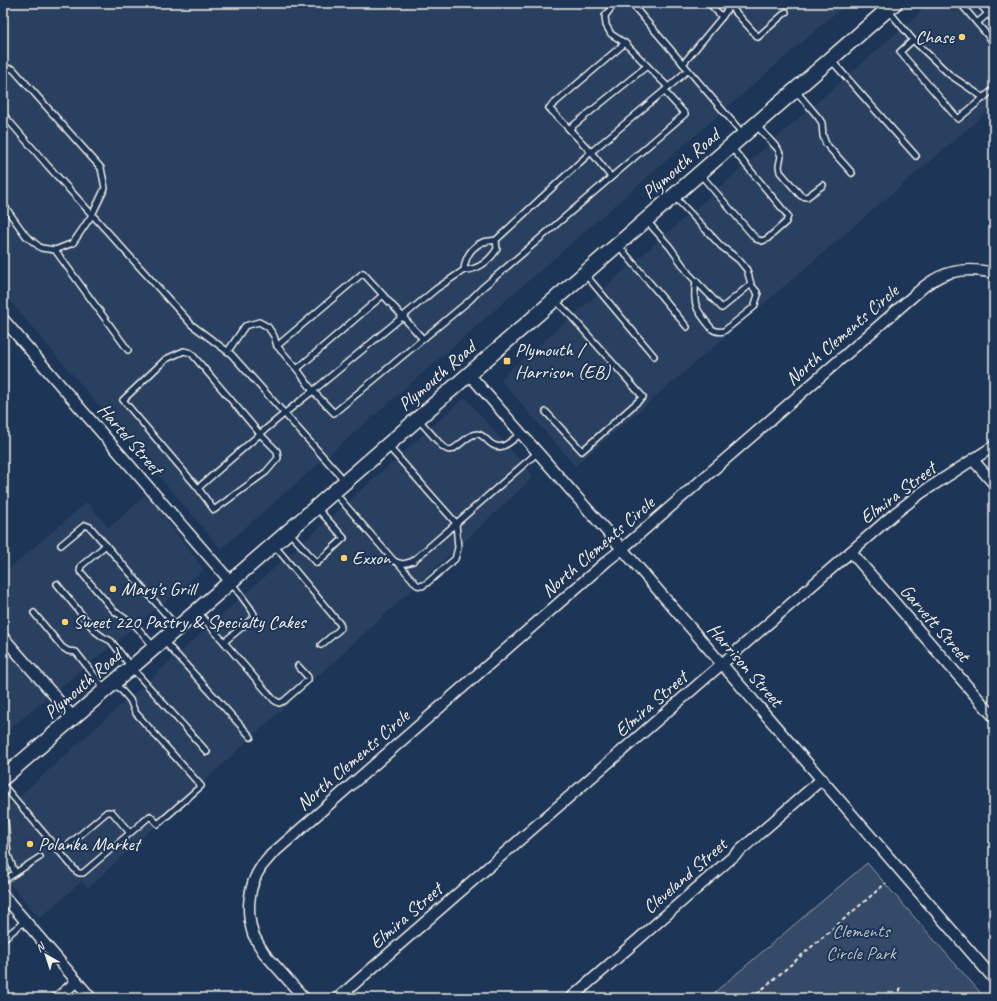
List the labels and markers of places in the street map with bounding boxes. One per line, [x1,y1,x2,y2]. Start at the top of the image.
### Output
place label: Chase [915,25,956,49]
marker: Chase [957,32,967,42]
place label: Plymouth / Harrison (EB) [515,338,612,384]
marker: Plymouth / Harrison (EB) [502,356,512,366]
place label: Exxon [352,546,392,570]
marker: Exxon [339,553,349,563]
place label: Mary's Grill [121,577,199,601]
marker: Mary's Grill [108,584,118,594]
place label: Sweet 220 Pastry & Specialty Cakes [73,610,308,634]
marker: Sweet 220 Pastry & Specialty Cakes [60,617,70,627]
place label: Polanka Market [38,832,143,856]
marker: Polanka Market [25,839,35,849]

